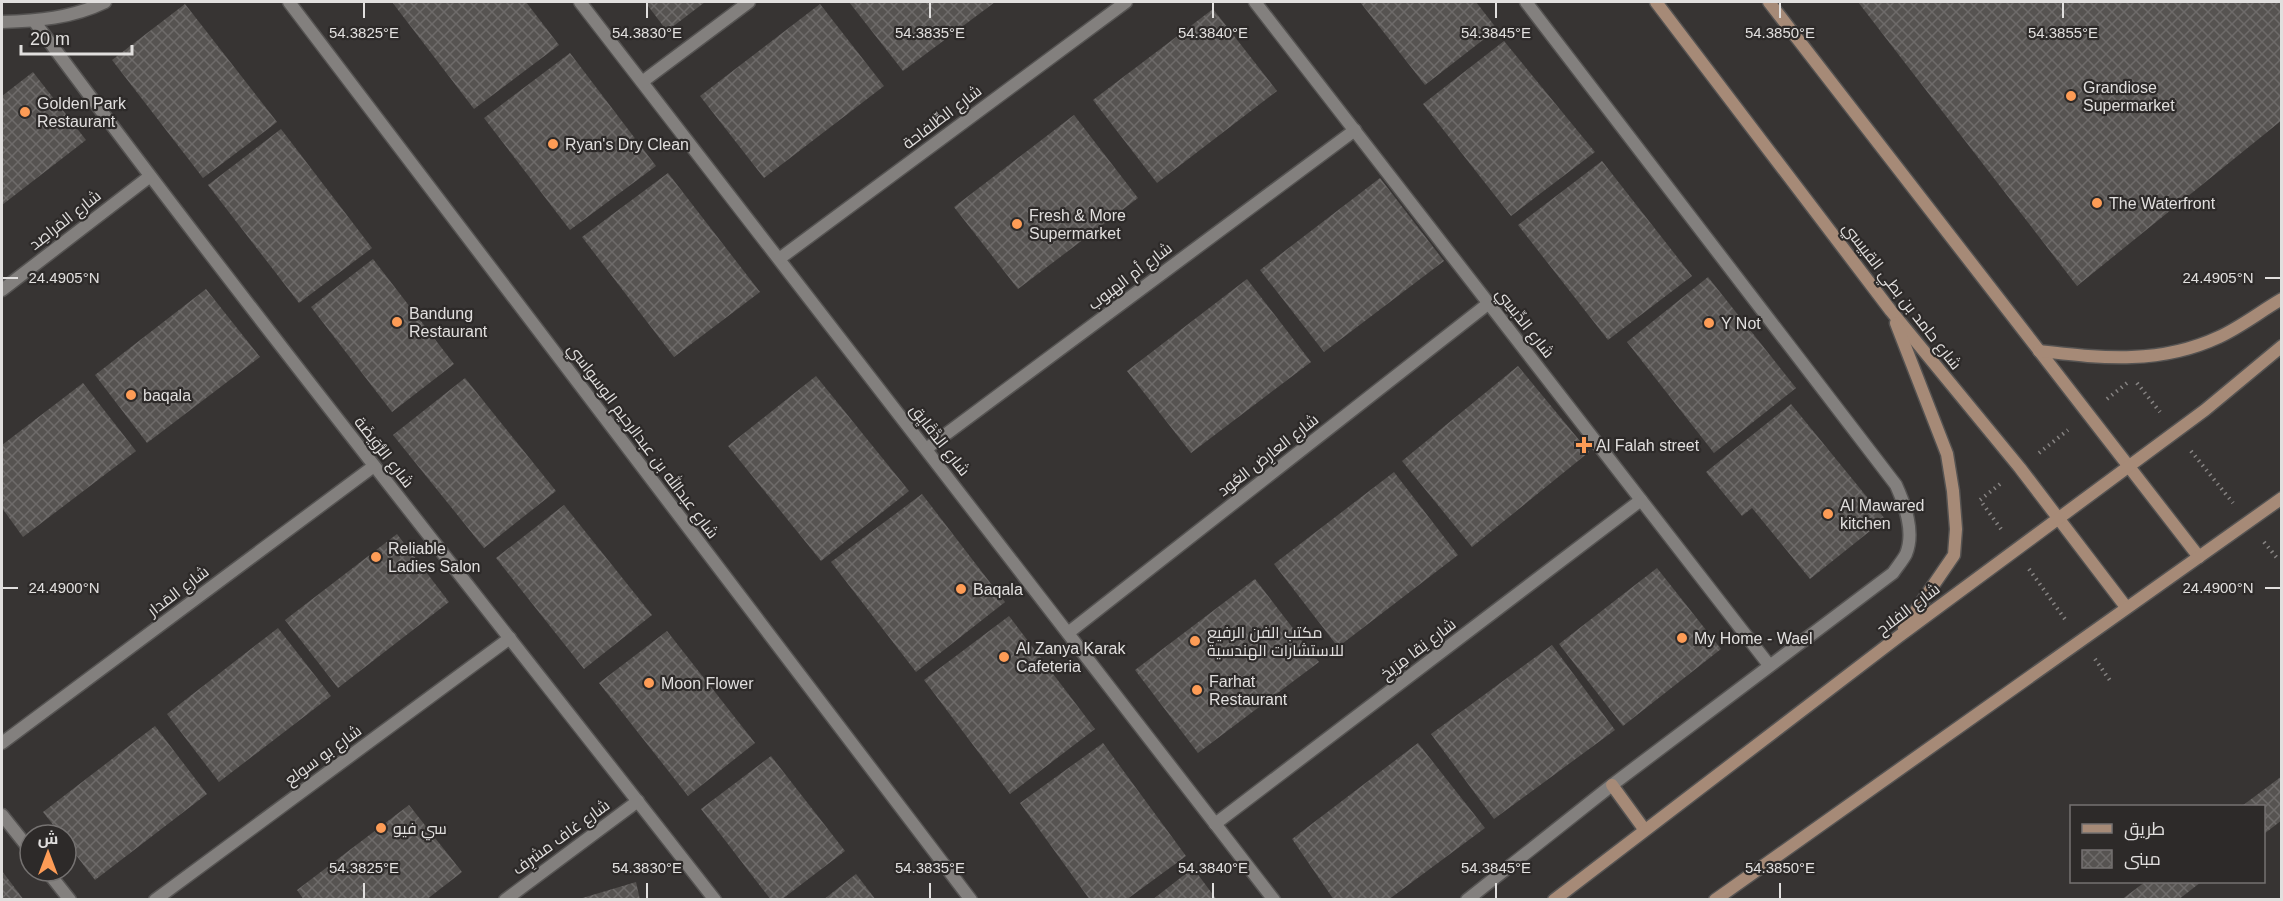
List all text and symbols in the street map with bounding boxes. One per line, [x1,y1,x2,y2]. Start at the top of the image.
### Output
scale bar [21,18,132,56]
text: 54.3825°E [329,24,399,41]
text: 54.3830°E [612,24,682,41]
text: 54.3835°E [895,24,965,41]
text: 54.3840°E [1178,24,1248,41]
text: 54.3845°E [1461,24,1531,41]
text: 54.3850°E [1745,24,1815,41]
text: 54.3855°E [2028,24,2098,41]
text: 20 m [30,29,70,49]
place label: Grandiose Supermarket [2083,79,2175,114]
street label: شارع الطِّلفاحة [899,82,987,155]
marker: Grandiose Supermarket [2064,89,2078,103]
place label: Golden Park Restaurant [37,95,127,130]
marker: Golden Park Restaurant [18,105,32,119]
place label: Ryan's Dry Clean [565,136,689,153]
marker: Ryan's Dry Clean [546,137,560,151]
street label: شارع المَراصِد [26,187,106,255]
place label: The Waterfront [2109,195,2216,212]
marker: The Waterfront [2090,196,2104,210]
place label: Fresh & More Supermarket [1029,207,1126,242]
marker: Fresh & More Supermarket [1010,217,1024,231]
street label: شارع حامد بن بطي القبيسي [1835,219,1965,376]
street label: شارع أم الهبوب [1084,238,1177,315]
text: 24.4905°N [28,269,100,286]
text: 24.4905°N [2182,269,2254,286]
street label: شارع الدِّبسِي [1489,285,1557,364]
place label: Bandung Restaurant [409,305,488,340]
marker: Bandung Restaurant [390,315,404,329]
place label: Y Not [1721,315,1761,332]
marker: Y Not [1702,316,1716,330]
street label: شارع عبدالله بن عبدالرحيم الوسواسي [561,339,723,544]
place label: baqala [143,387,191,404]
marker: baqala [124,388,138,402]
street label: شارع الدَّقَايِق [905,401,973,481]
street label: شارع العارِض العُود [1214,411,1323,502]
street label: شارع الرُّوَيضَة [349,413,417,493]
place label: Al Falah street [1596,437,1700,454]
marker: Al Falah street [1577,438,1591,452]
place label: Al Mawared kitchen [1840,497,1924,532]
marker: Al Mawared kitchen [1821,507,1835,521]
place label: Reliable Ladies Salon [388,540,481,575]
marker: Reliable Ladies Salon [369,550,383,564]
street label: شارع المَدار [143,563,214,622]
text: 24.4900°N [28,579,100,596]
text: 24.4900°N [2182,579,2254,596]
street label: شارع الفلاح [1873,580,1945,641]
place label: Baqala [973,581,1023,598]
marker: Baqala [954,582,968,596]
street label: شارع نِقا مِرَيخ [1377,615,1461,685]
place label: مكتب الفن الرفيع للاستشارات الهندسية [1207,624,1344,661]
place label: My Home - Wael [1694,630,1813,647]
marker: My Home - Wael [1675,631,1689,645]
marker: مكتب الفن الرفيع للاستشارات الهندسية [1188,634,1202,648]
place label: Al Zanya Karak Cafeteria [1016,640,1126,675]
marker: Al Zanya Karak Cafeteria [997,650,1011,664]
place label: Farhat Restaurant [1209,673,1288,708]
place label: Moon Flower [661,675,754,692]
marker: Moon Flower [642,676,656,690]
marker: Farhat Restaurant [1190,683,1204,697]
street label: شارع بو سولع [281,722,366,791]
street label: شارع غاف مشرِف [509,796,615,880]
legend [2070,805,2265,883]
text: طريق [2124,819,2165,841]
place label: سي فيو [393,820,447,841]
marker: سي فيو [374,821,388,835]
north arrow [18,823,78,883]
text: ش [38,830,58,848]
text: مبنى [2124,849,2161,870]
text: 54.3825°E [329,859,399,876]
text: 54.3830°E [612,859,682,876]
text: 54.3835°E [895,859,965,876]
text: 54.3840°E [1178,859,1248,876]
text: 54.3845°E [1461,859,1531,876]
text: 54.3850°E [1745,859,1815,876]

